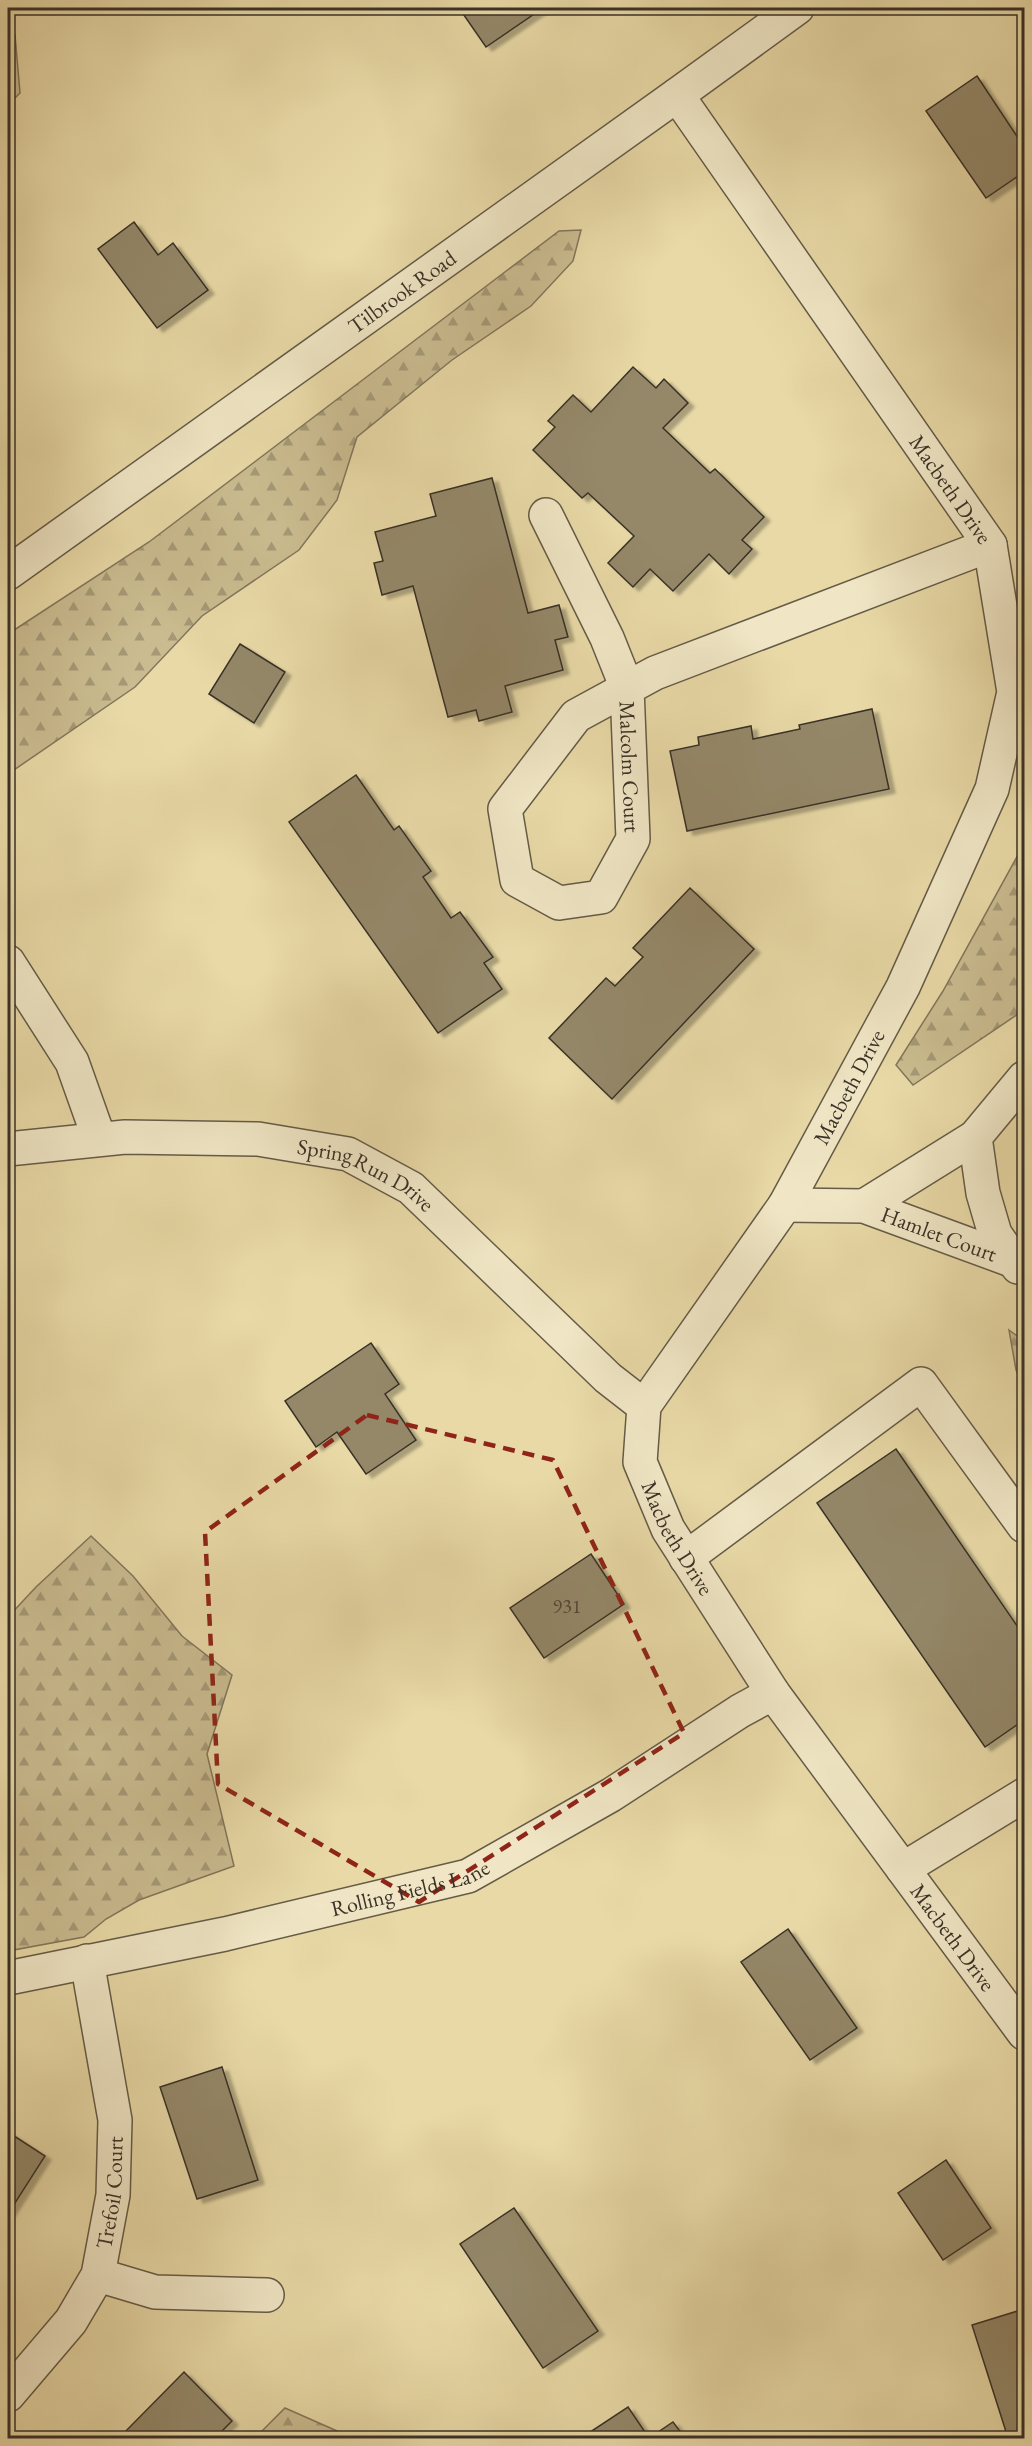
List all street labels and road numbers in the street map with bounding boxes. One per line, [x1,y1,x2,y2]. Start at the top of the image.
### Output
street label: Tilbrook Road [342,243,462,340]
street label: Macbeth Drive [903,429,999,550]
street label: Malcolm Court [613,700,647,833]
street label: Macbeth Drive [806,1024,892,1150]
street label: Spring Run Drive [295,1131,441,1218]
street label: Hamlet Court [877,1199,1001,1268]
street label: Macbeth Drive [635,1476,721,1601]
street label: Rolling Fields Lane [328,1852,495,1923]
street label: Macbeth Drive [904,1878,1003,1997]
street label: Trefoil Court [89,2136,129,2251]

